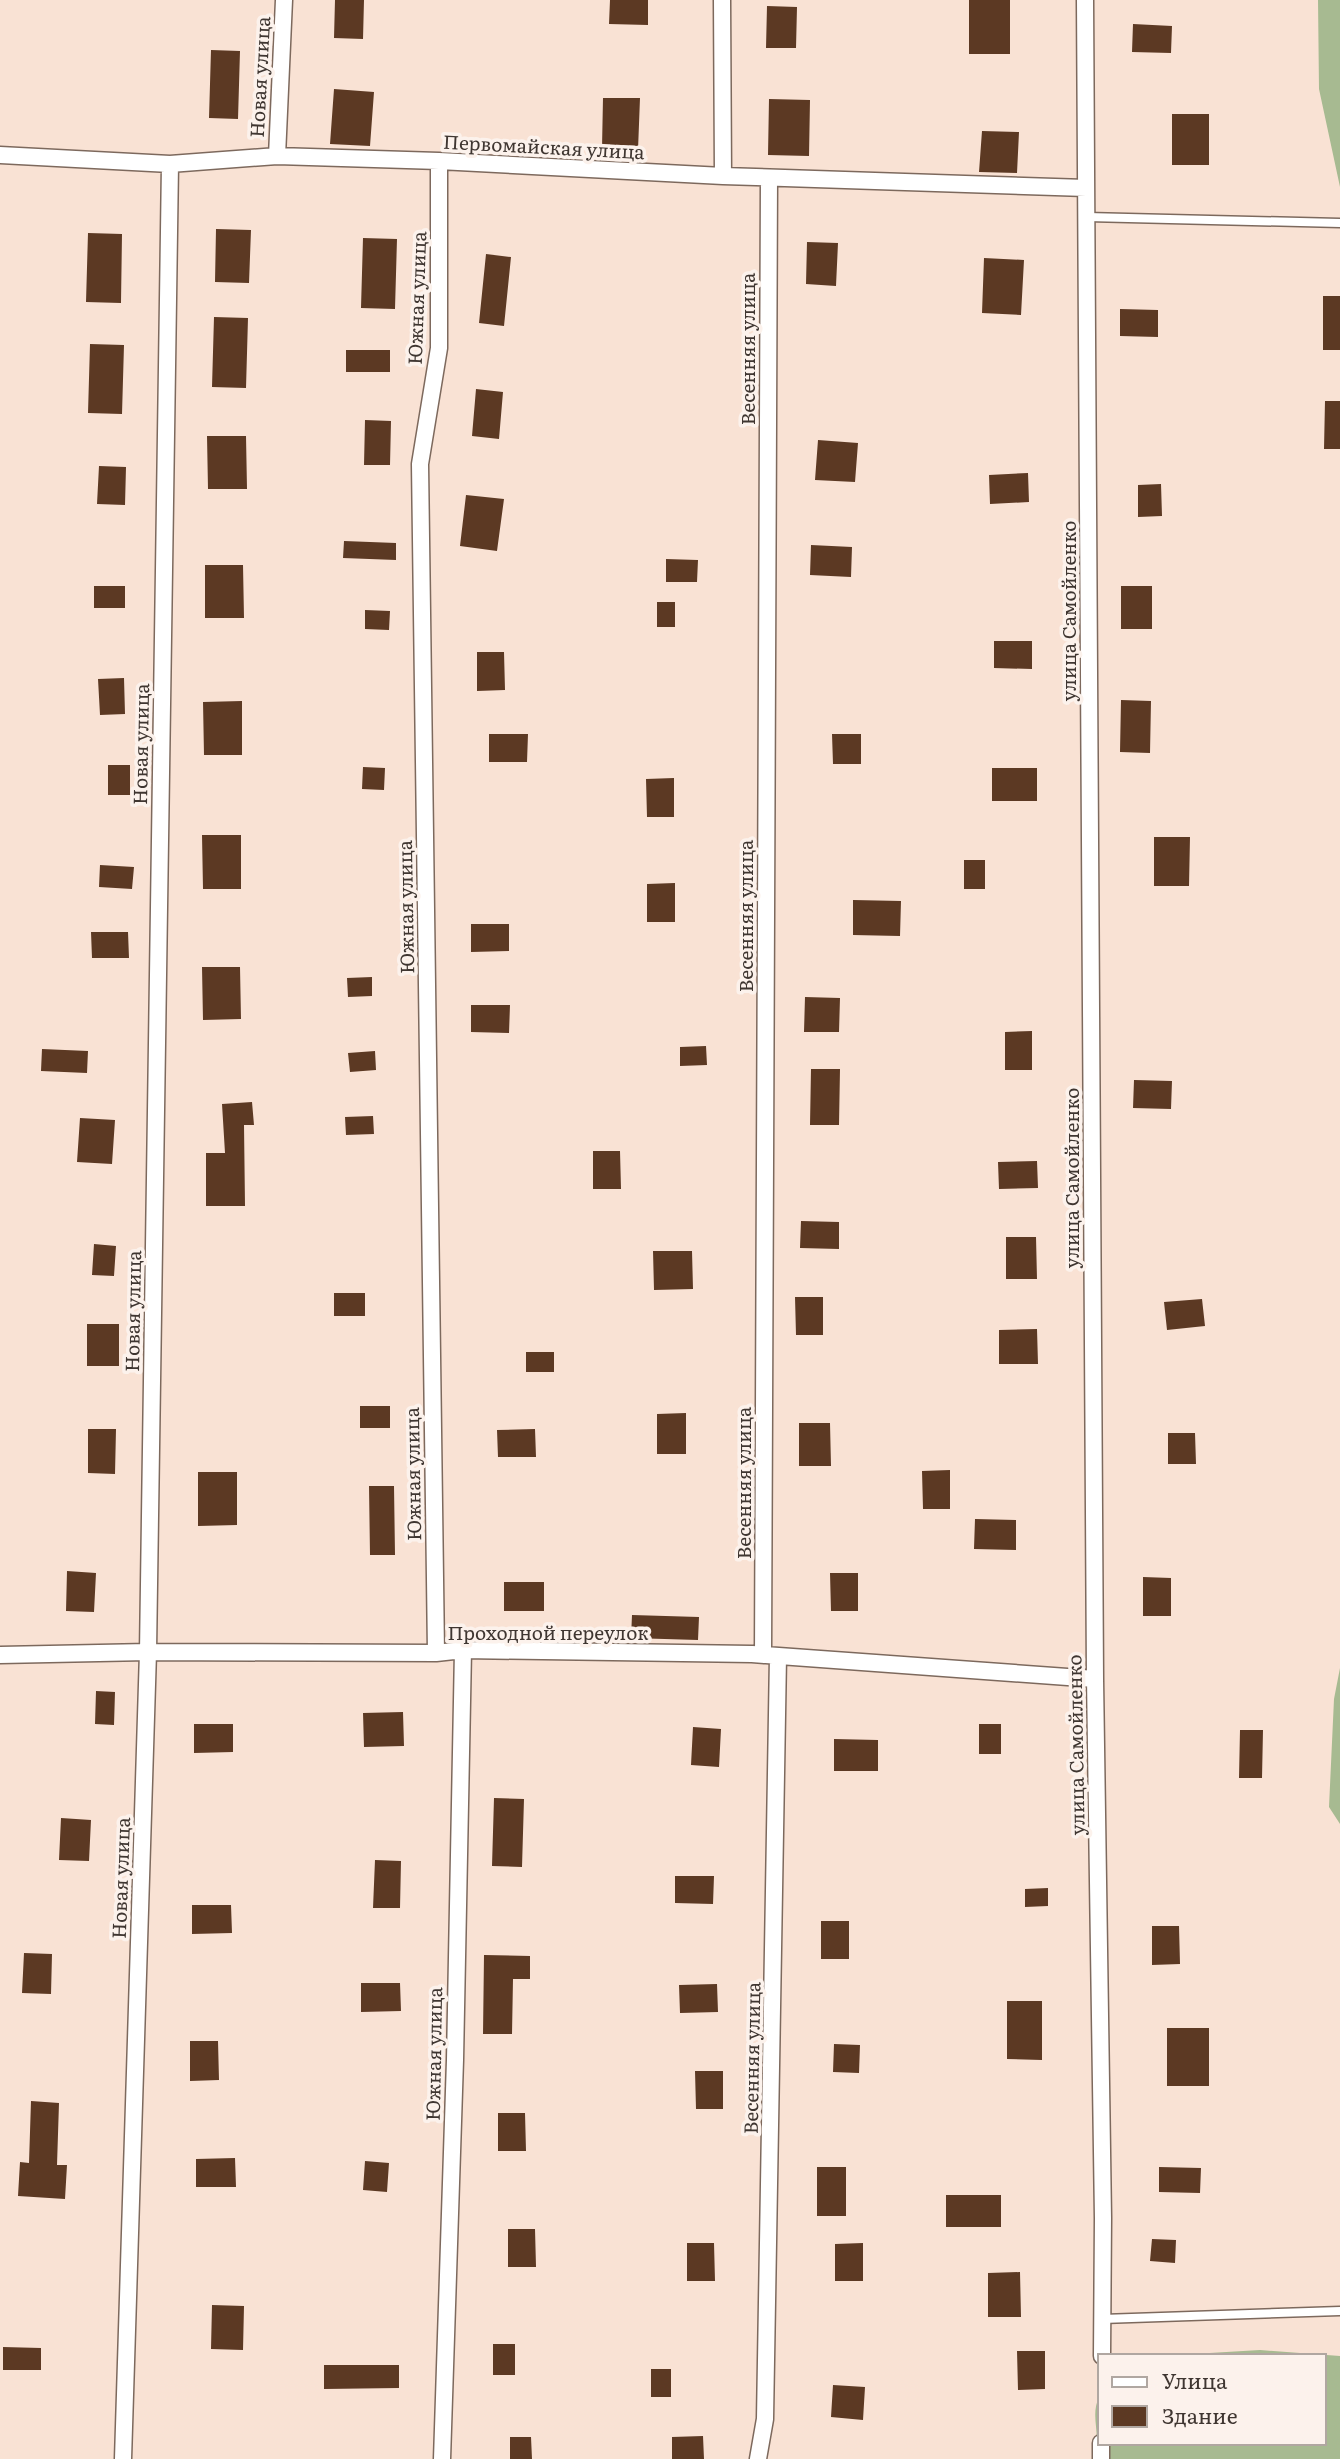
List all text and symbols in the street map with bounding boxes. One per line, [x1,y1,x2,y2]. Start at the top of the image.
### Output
street label: Новая улица [242,15,276,138]
street label: Первомайская улица [443,127,646,165]
street label: Южная улица [400,230,432,365]
street label: Весенняя улица [733,272,761,425]
street label: улица Самойленко [1054,521,1082,701]
street label: Новая улица [125,682,155,805]
street label: Южная улица [390,839,420,974]
street label: Весенняя улица [731,839,759,992]
street label: улица Самойленко [1057,1088,1085,1268]
street label: Новая улица [117,1249,147,1372]
street label: Южная улица [397,1406,427,1541]
street label: Весенняя улица [729,1406,757,1559]
street label: Проходной переулок [447,1618,649,1646]
street label: улица Самойленко [1059,1654,1091,1836]
street label: Новая улица [104,1816,136,1939]
street label: Весенняя улица [736,1981,766,2134]
street label: Южная улица [418,1986,448,2121]
legend [1098,2354,1326,2445]
text: Улица [1162,2364,1228,2395]
text: Здание [1162,2399,1238,2430]

